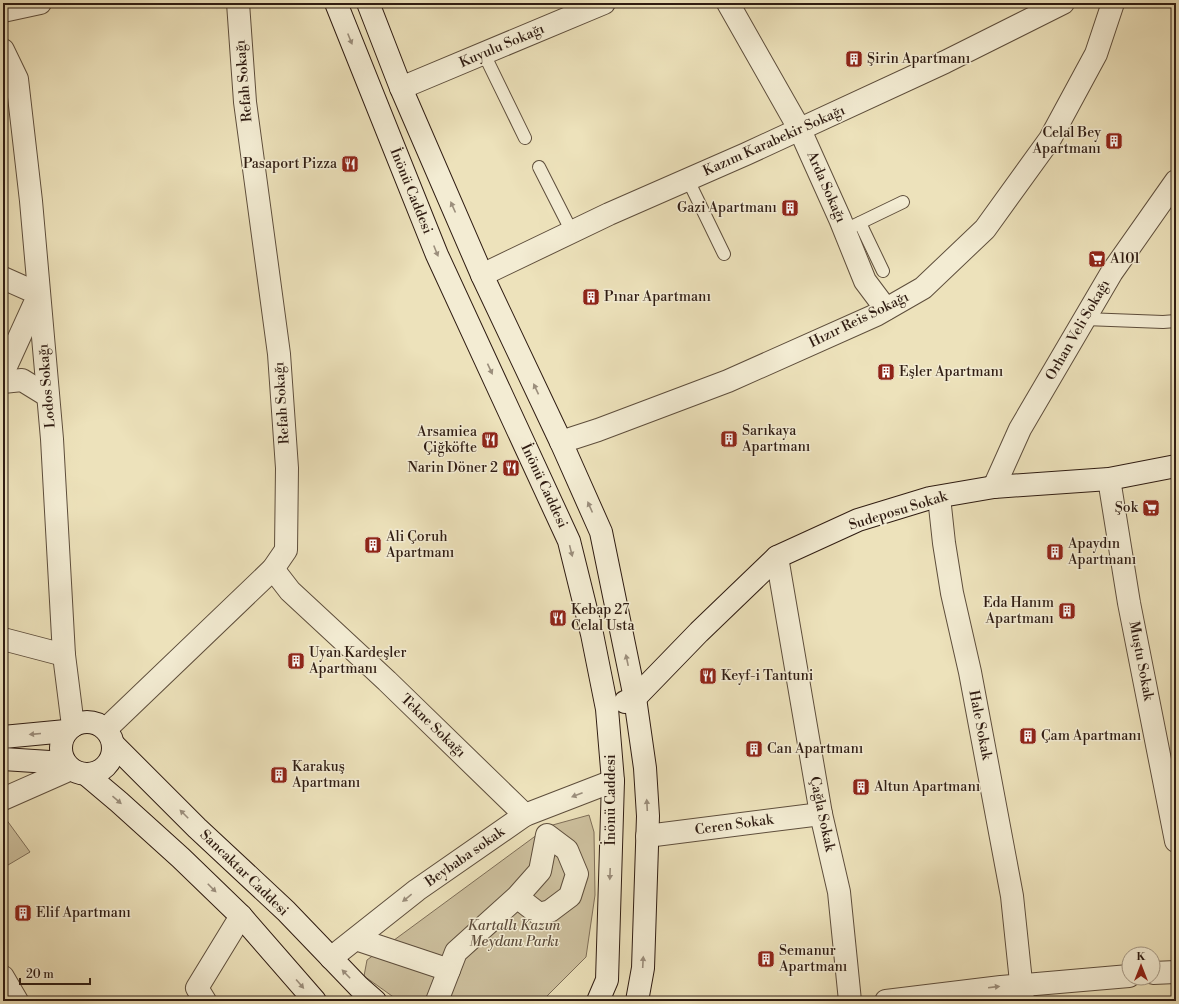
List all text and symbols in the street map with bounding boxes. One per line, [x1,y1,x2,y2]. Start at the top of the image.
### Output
street label: Kuyulu Sokağı [457,20,548,72]
one-way arrow [348,34,354,46]
street label: Refah Sokağı [231,39,257,123]
building icon: Şirin Apartmanı [844,49,864,69]
place label: Şirin Apartmanı [867,50,971,68]
street label: Kazım Karabekir Sokağı [700,101,848,180]
place label: Celal Bey Apartmanı [1032,124,1101,158]
building icon: Celal Bey Apartmanı [1104,131,1124,151]
street label: İnönü Caddesi [386,145,438,237]
street label: Arda Sokağı [802,148,850,226]
restaurant icon: Pasaport Pizza [340,154,360,174]
place label: Pasaport Pizza [243,155,338,173]
building icon: Gazi Apartmanı [780,198,800,218]
place label: Gazi Apartmanı [677,199,777,217]
one-way arrow [449,201,455,213]
one-way arrow [433,245,439,257]
supermarket icon: A101 [1087,249,1107,269]
place label: A101 [1109,250,1140,268]
street label: Orhan Veli Sokağı [1042,276,1114,384]
building icon: Pınar Apartmanı [581,287,601,307]
place label: Pınar Apartmanı [604,288,711,306]
street label: Hızır Reis Sokağı [806,288,912,352]
street label: Lodos Sokağı [34,343,60,429]
street label: Refah Sokağı [270,361,294,445]
building icon: Eşler Apartmanı [876,362,896,382]
one-way arrow [486,363,493,375]
place label: Eşler Apartmanı [899,363,1004,381]
one-way arrow [533,383,539,395]
place label: Sarıkaya Apartmanı [741,422,811,456]
place label: Arsamiea Çiğköfte [416,423,478,457]
building icon: Sarıkaya Apartmanı [719,429,739,449]
restaurant icon: Arsamiea Çiğköfte [480,430,500,450]
street label: İnönü Caddesi [517,440,573,531]
restaurant icon: Narin Döner 2 [501,458,521,478]
place label: Narin Döner 2 [407,459,498,477]
street label: Sudeposu Sokak [847,487,950,535]
supermarket icon: Şok [1141,498,1161,518]
place label: Şok [1115,499,1139,517]
one-way arrow [587,502,593,513]
place label: Ali Çoruh Apartmanı [385,528,455,562]
building icon: Ali Çoruh Apartmanı [363,535,383,555]
place label: Apaydın Apartmanı [1067,535,1137,569]
building icon: Apaydın Apartmanı [1045,542,1065,562]
one-way arrow [568,546,574,558]
place label: Eda Hanım Apartmanı [983,594,1054,628]
place label: Kebap 27 Celal Usta [571,601,636,635]
building icon: Eda Hanım Apartmanı [1057,601,1077,621]
restaurant icon: Kebap 27 Celal Usta [548,608,568,628]
street label: Muştu Sokak [1124,620,1158,703]
place label: Uyan Kardeşler Apartmanı [308,644,407,678]
building icon: Uyan Kardeşler Apartmanı [286,651,306,671]
one-way arrow [624,654,630,666]
restaurant icon: Keyf-i Tantuni [698,666,718,686]
place label: Keyf-i Tantuni [721,667,814,685]
street label: Hale Sokak [964,689,996,762]
street label: Tekne Sokağı [397,690,470,762]
building icon: Çam Apartmanı [1018,726,1038,746]
place label: Çam Apartmanı [1041,727,1142,745]
one-way arrow [29,731,41,737]
building icon: Can Apartmanı [744,739,764,759]
place label: Can Apartmanı [767,740,864,758]
street label: İnönü Caddesi [600,754,620,846]
place label: Karakuş Apartmanı [291,758,361,792]
building icon: Karakuş Apartmanı [269,765,289,785]
street label: Çağla Sokak [805,775,839,854]
building icon: Altun Apartmanı [851,777,871,797]
place label: Altun Apartmanı [873,778,981,796]
one-way arrow [570,793,582,799]
one-way arrow [112,795,122,804]
one-way arrow [644,798,650,811]
one-way arrow [179,809,189,819]
street label: Ceren Sokak [694,810,775,839]
street label: Beybaba sokak [421,823,509,892]
street label: Sancaktar Caddesi [196,826,292,920]
one-way arrow [607,868,613,881]
one-way arrow [207,883,217,893]
one-way arrow [402,894,413,903]
building icon: Elif Apartmanı [13,903,33,923]
place label: Elif Apartmanı [36,904,131,922]
park label: Kartallı Kazım Meydanı Parkı [468,917,561,951]
place label: Semanur Apartmanı [778,942,848,976]
north arrow [1121,946,1161,986]
building icon: Semanur Apartmanı [756,949,776,969]
text: K [1137,950,1147,964]
one-way arrow [639,956,646,968]
scale bar [20,960,90,986]
text: 20 m [26,967,54,982]
one-way arrow [342,969,351,979]
one-way arrow [296,979,305,989]
one-way arrow [988,984,1000,990]

